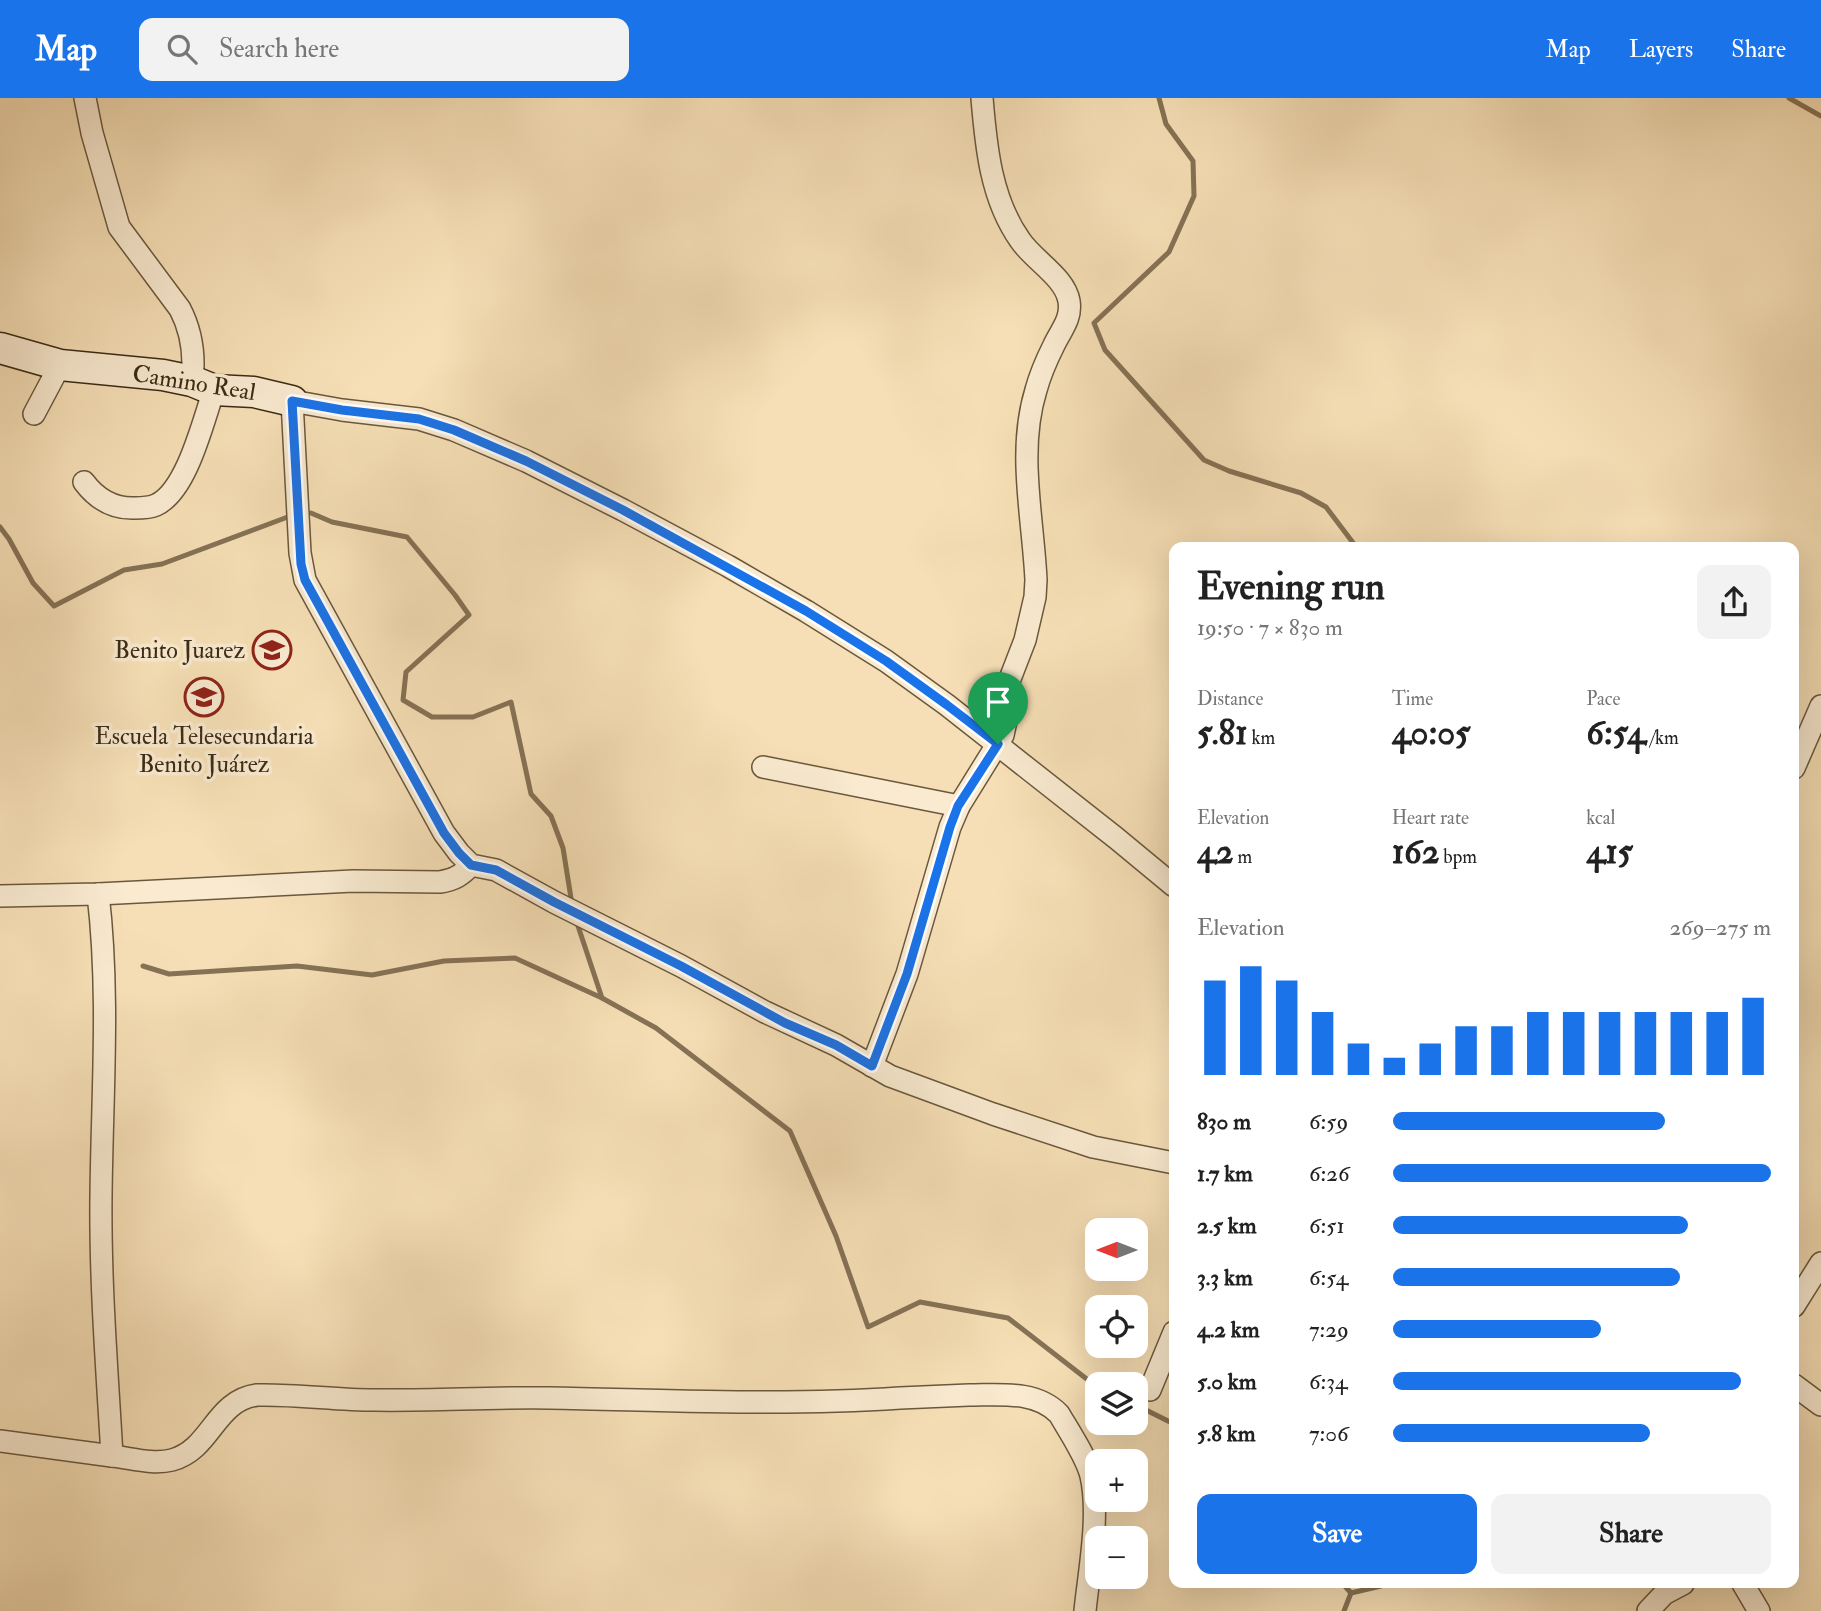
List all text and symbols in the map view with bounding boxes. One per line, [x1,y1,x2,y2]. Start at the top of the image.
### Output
search box [139,18,629,81]
text: Map [35,29,97,70]
icon: search [163,30,201,68]
text: Search here [219,33,339,65]
text: Map [1546,34,1591,65]
text: Layers [1629,34,1693,65]
text: Share [1731,34,1786,65]
street label: Camino Real [130,358,258,408]
text: Evening run [1197,563,1385,611]
button: share [1697,565,1771,639]
text: 19:50 · 7 × 830 m [1197,613,1343,642]
school or university icon: Benito Juarez [251,629,293,671]
place label: Benito Juarez [114,635,245,666]
pin [968,672,1028,744]
school or university icon: Escuela Telesecundaria Benito Juárez [183,676,225,718]
icon: arrive [979,683,1017,721]
text: Distance [1197,687,1263,711]
text: Time [1392,687,1433,711]
text: Pace [1586,687,1620,711]
text: 5.81 [1197,711,1248,755]
text: 40:05 [1392,711,1470,755]
text: 6:54 [1586,711,1646,755]
place label: Escuela Telesecundaria Benito Juárez [94,721,315,780]
text: km [1248,726,1275,750]
text: /km [1646,726,1679,750]
text: Elevation [1197,806,1269,830]
text: Heart rate [1392,806,1469,830]
text: kcal [1586,806,1615,830]
text: 42 [1197,830,1234,874]
text: 162 [1392,830,1439,874]
text: 415 [1586,830,1633,874]
text: m [1234,845,1252,869]
text: bpm [1439,845,1477,869]
text: Elevation [1197,913,1285,942]
text: 269–275 m [1669,913,1771,942]
text: 830 m [1197,1107,1251,1136]
text: 6:59 [1309,1107,1348,1136]
text: 1.7 km [1197,1159,1253,1188]
text: 6:26 [1309,1159,1350,1188]
text: 2.5 km [1197,1211,1257,1240]
text: 6:51 [1309,1211,1345,1240]
north arrow [1085,1218,1148,1281]
map controls [1085,1218,1148,1589]
text: 3.3 km [1197,1263,1253,1292]
text: 6:54 [1309,1263,1348,1292]
button: locate [1085,1295,1148,1358]
text: 4.2 km [1197,1315,1260,1344]
text: 7:29 [1309,1315,1349,1344]
text: 5.0 km [1197,1367,1257,1396]
text: 6:34 [1309,1367,1347,1396]
button: layers [1085,1372,1148,1435]
text: 5.8 km [1197,1419,1256,1448]
text: 7:06 [1309,1419,1349,1448]
button: + [1085,1449,1148,1512]
button: Save [1197,1494,1477,1574]
button: Share [1491,1494,1771,1574]
button: − [1085,1526,1148,1589]

